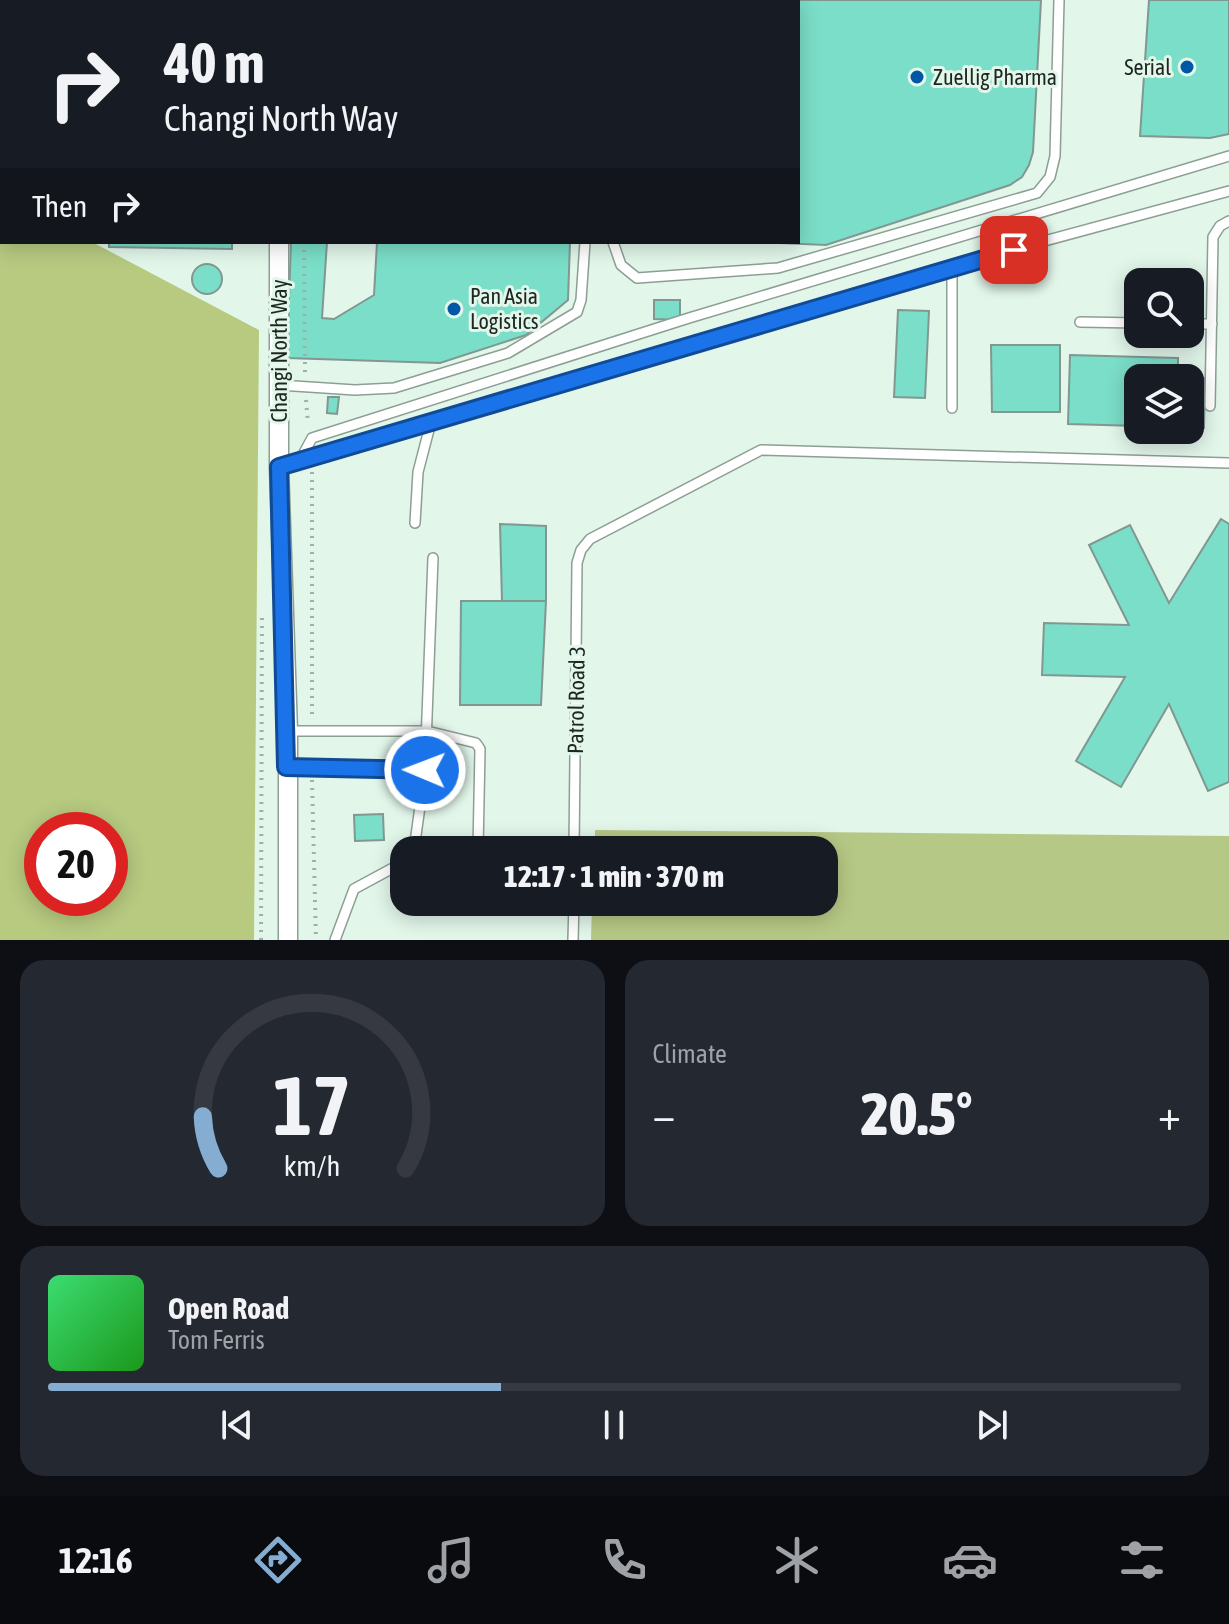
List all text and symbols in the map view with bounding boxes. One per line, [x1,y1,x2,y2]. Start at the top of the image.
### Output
text: 40 m [164,31,265,95]
icon: right [32,32,136,136]
place label: Serial [1124,54,1171,80]
marker: Serial [1178,58,1196,76]
place label: Zuellig Pharma [933,64,1057,90]
marker: Zuellig Pharma [908,68,926,86]
text: Changi North Way [164,97,398,139]
icon: right [103,184,147,228]
text: Then [32,189,87,223]
pin [980,216,1048,284]
icon: arrive [992,228,1036,272]
map controls [1124,268,1204,444]
button: search [1124,268,1204,348]
street label: Changi North Way [266,279,292,423]
place label: Pan Asia Logistics [470,283,539,334]
marker: Pan Asia Logistics [445,300,463,318]
button: layers [1124,364,1204,444]
street label: Patrol Road 3 [562,646,590,754]
position arrow [383,728,467,812]
speed limit sign: 20 [24,812,128,916]
text: 12:17 · 1 min · 370 m [504,859,724,893]
text: Climate [653,1039,727,1069]
text: 17 [273,1057,351,1153]
text: 20.5° [861,1079,973,1148]
text: − [653,1089,675,1139]
text: + [1158,1089,1181,1139]
text: km/h [284,1149,341,1182]
text: Open Road [168,1291,289,1325]
text: Tom Ferris [168,1325,265,1355]
icon: previous [215,1403,259,1447]
icon: pause [592,1403,636,1447]
icon: next [970,1403,1014,1447]
icon: directions [250,1532,306,1588]
icon: music [423,1532,479,1588]
icon: phone [596,1532,652,1588]
icon: climate [769,1532,825,1588]
icon: car [942,1532,998,1588]
icon: filters [1114,1532,1170,1588]
text: 12:16 [58,1539,133,1581]

